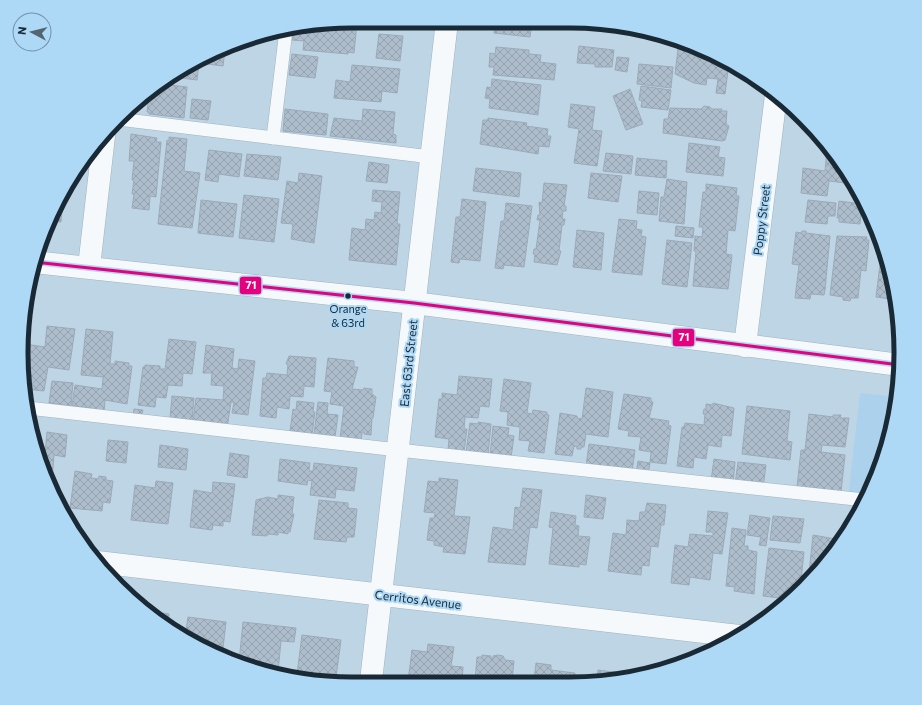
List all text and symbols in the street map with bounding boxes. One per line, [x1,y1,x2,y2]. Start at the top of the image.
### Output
north arrow [12,12,52,52]
text: N [15,26,29,36]
street label: Poppy Street [750,184,772,256]
line badge: 71 [239,276,262,295]
text: 71 [245,278,257,291]
marker: Orange & 63rd [343,291,353,301]
place label: Orange & 63rd [330,302,367,329]
street label: East 63rd Street [396,318,420,407]
line badge: 71 [672,328,695,347]
text: 71 [678,330,690,343]
street label: Cerritos Avenue [374,587,462,611]

